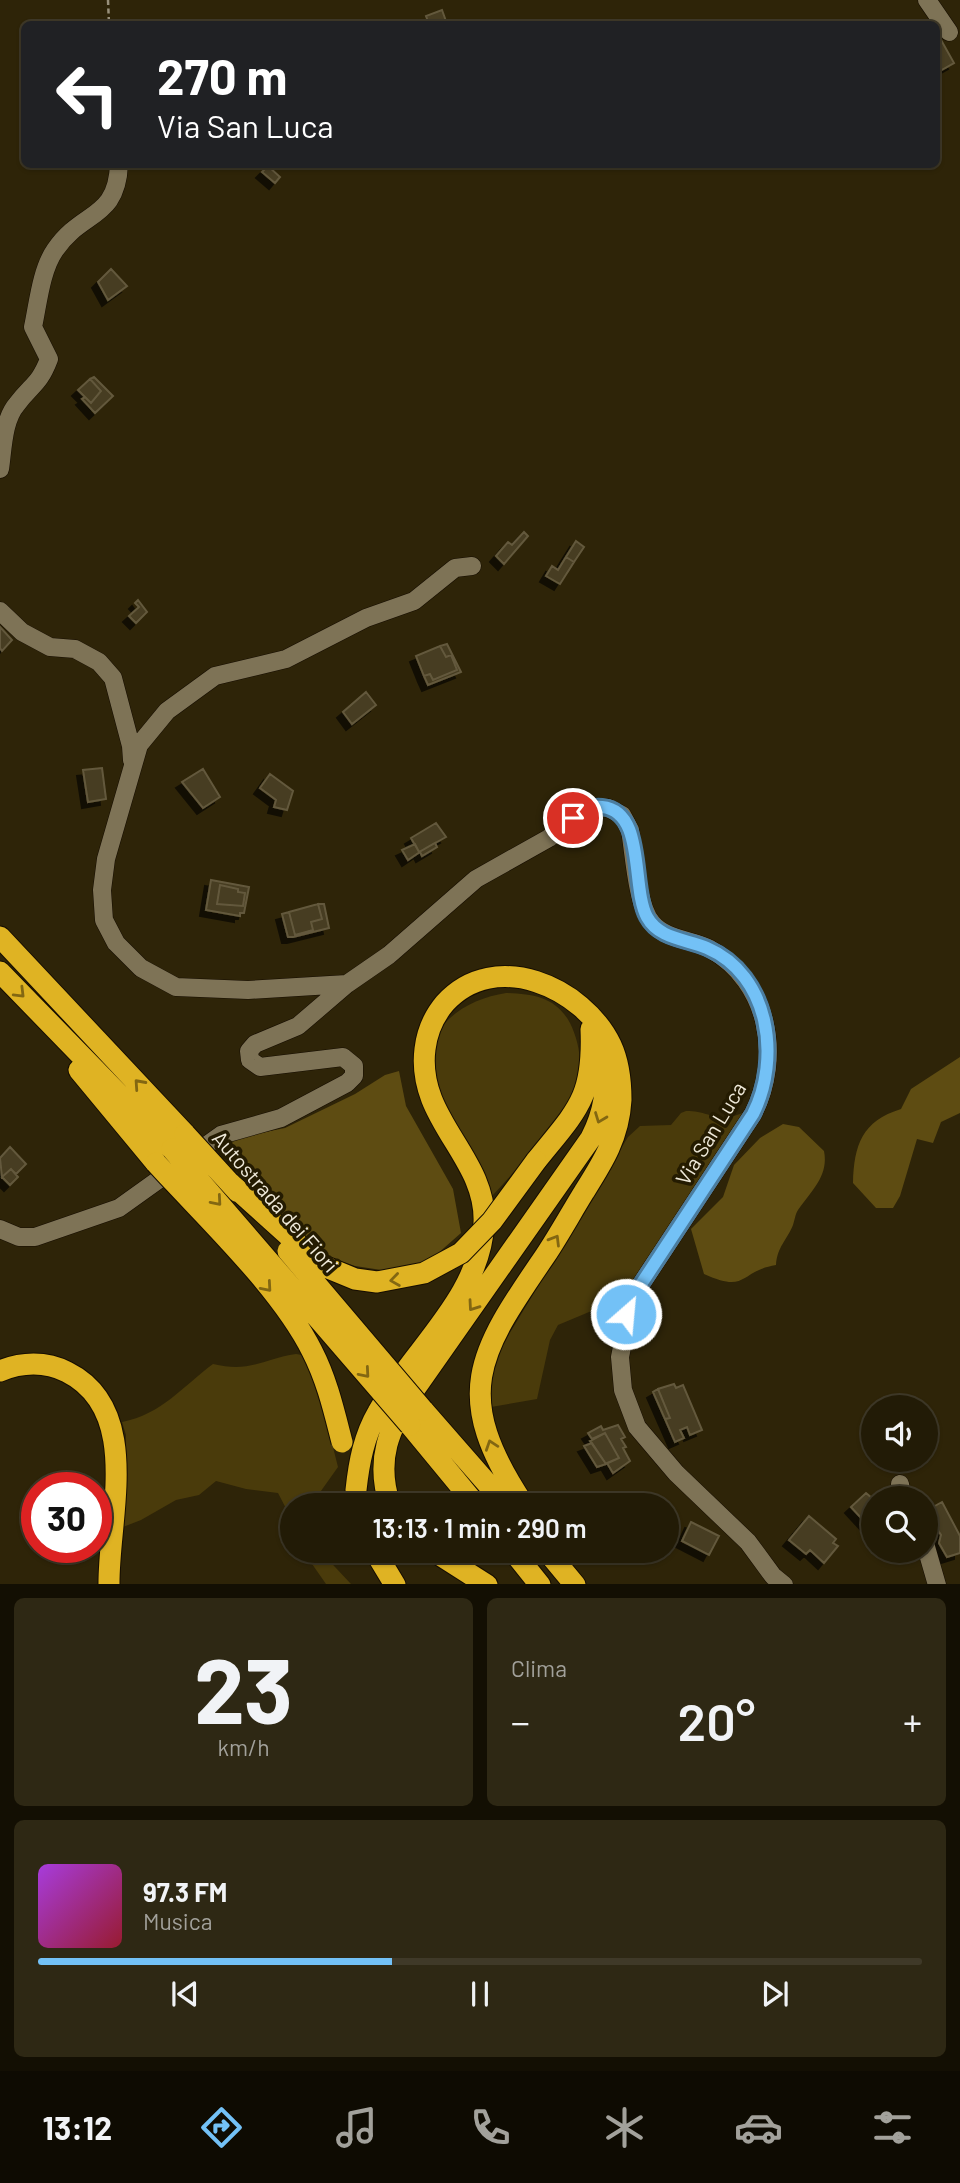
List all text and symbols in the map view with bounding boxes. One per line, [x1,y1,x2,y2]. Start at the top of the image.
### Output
text: 270 m [157,46,287,105]
icon: left [42,49,133,140]
text: Via San Luca [157,106,334,144]
pin [543,788,603,848]
icon: arrive [554,799,592,837]
one-way arrow [12,984,25,997]
street label: Via San Luca [669,1077,751,1189]
one-way arrow [135,1079,147,1092]
one-way arrow [594,1111,608,1123]
street label: Autostrada dei Fiori [208,1125,344,1277]
one-way arrow [209,1192,221,1205]
one-way arrow [547,1234,560,1247]
one-way arrow [389,1272,401,1287]
position arrow [589,1277,663,1351]
one-way arrow [259,1278,271,1291]
one-way arrow [469,1298,481,1311]
one-way arrow [357,1364,369,1377]
map controls [861,1395,938,1563]
button: sound [861,1395,938,1472]
one-way arrow [485,1440,499,1452]
speed limit sign: 30 [21,1472,112,1563]
button: search [861,1486,938,1563]
text: 13:13 · 1 min · 290 m [372,1512,587,1543]
text: 23 [194,1633,293,1742]
text: Clima [511,1654,567,1682]
text: 20° [678,1689,755,1751]
text: − [511,1698,530,1744]
text: + [903,1698,922,1744]
text: km/h [217,1733,270,1761]
text: 97.3 FM [143,1876,227,1907]
text: Musica [143,1907,212,1935]
icon: previous [166,1975,204,2013]
icon: pause [461,1975,499,2013]
icon: next [756,1975,794,2013]
icon: directions [197,2103,246,2152]
icon: music [332,2103,381,2152]
icon: phone [466,2103,515,2152]
icon: climate [600,2103,649,2152]
icon: car [734,2103,783,2152]
icon: filters [868,2103,917,2152]
text: 13:12 [43,2108,112,2146]

